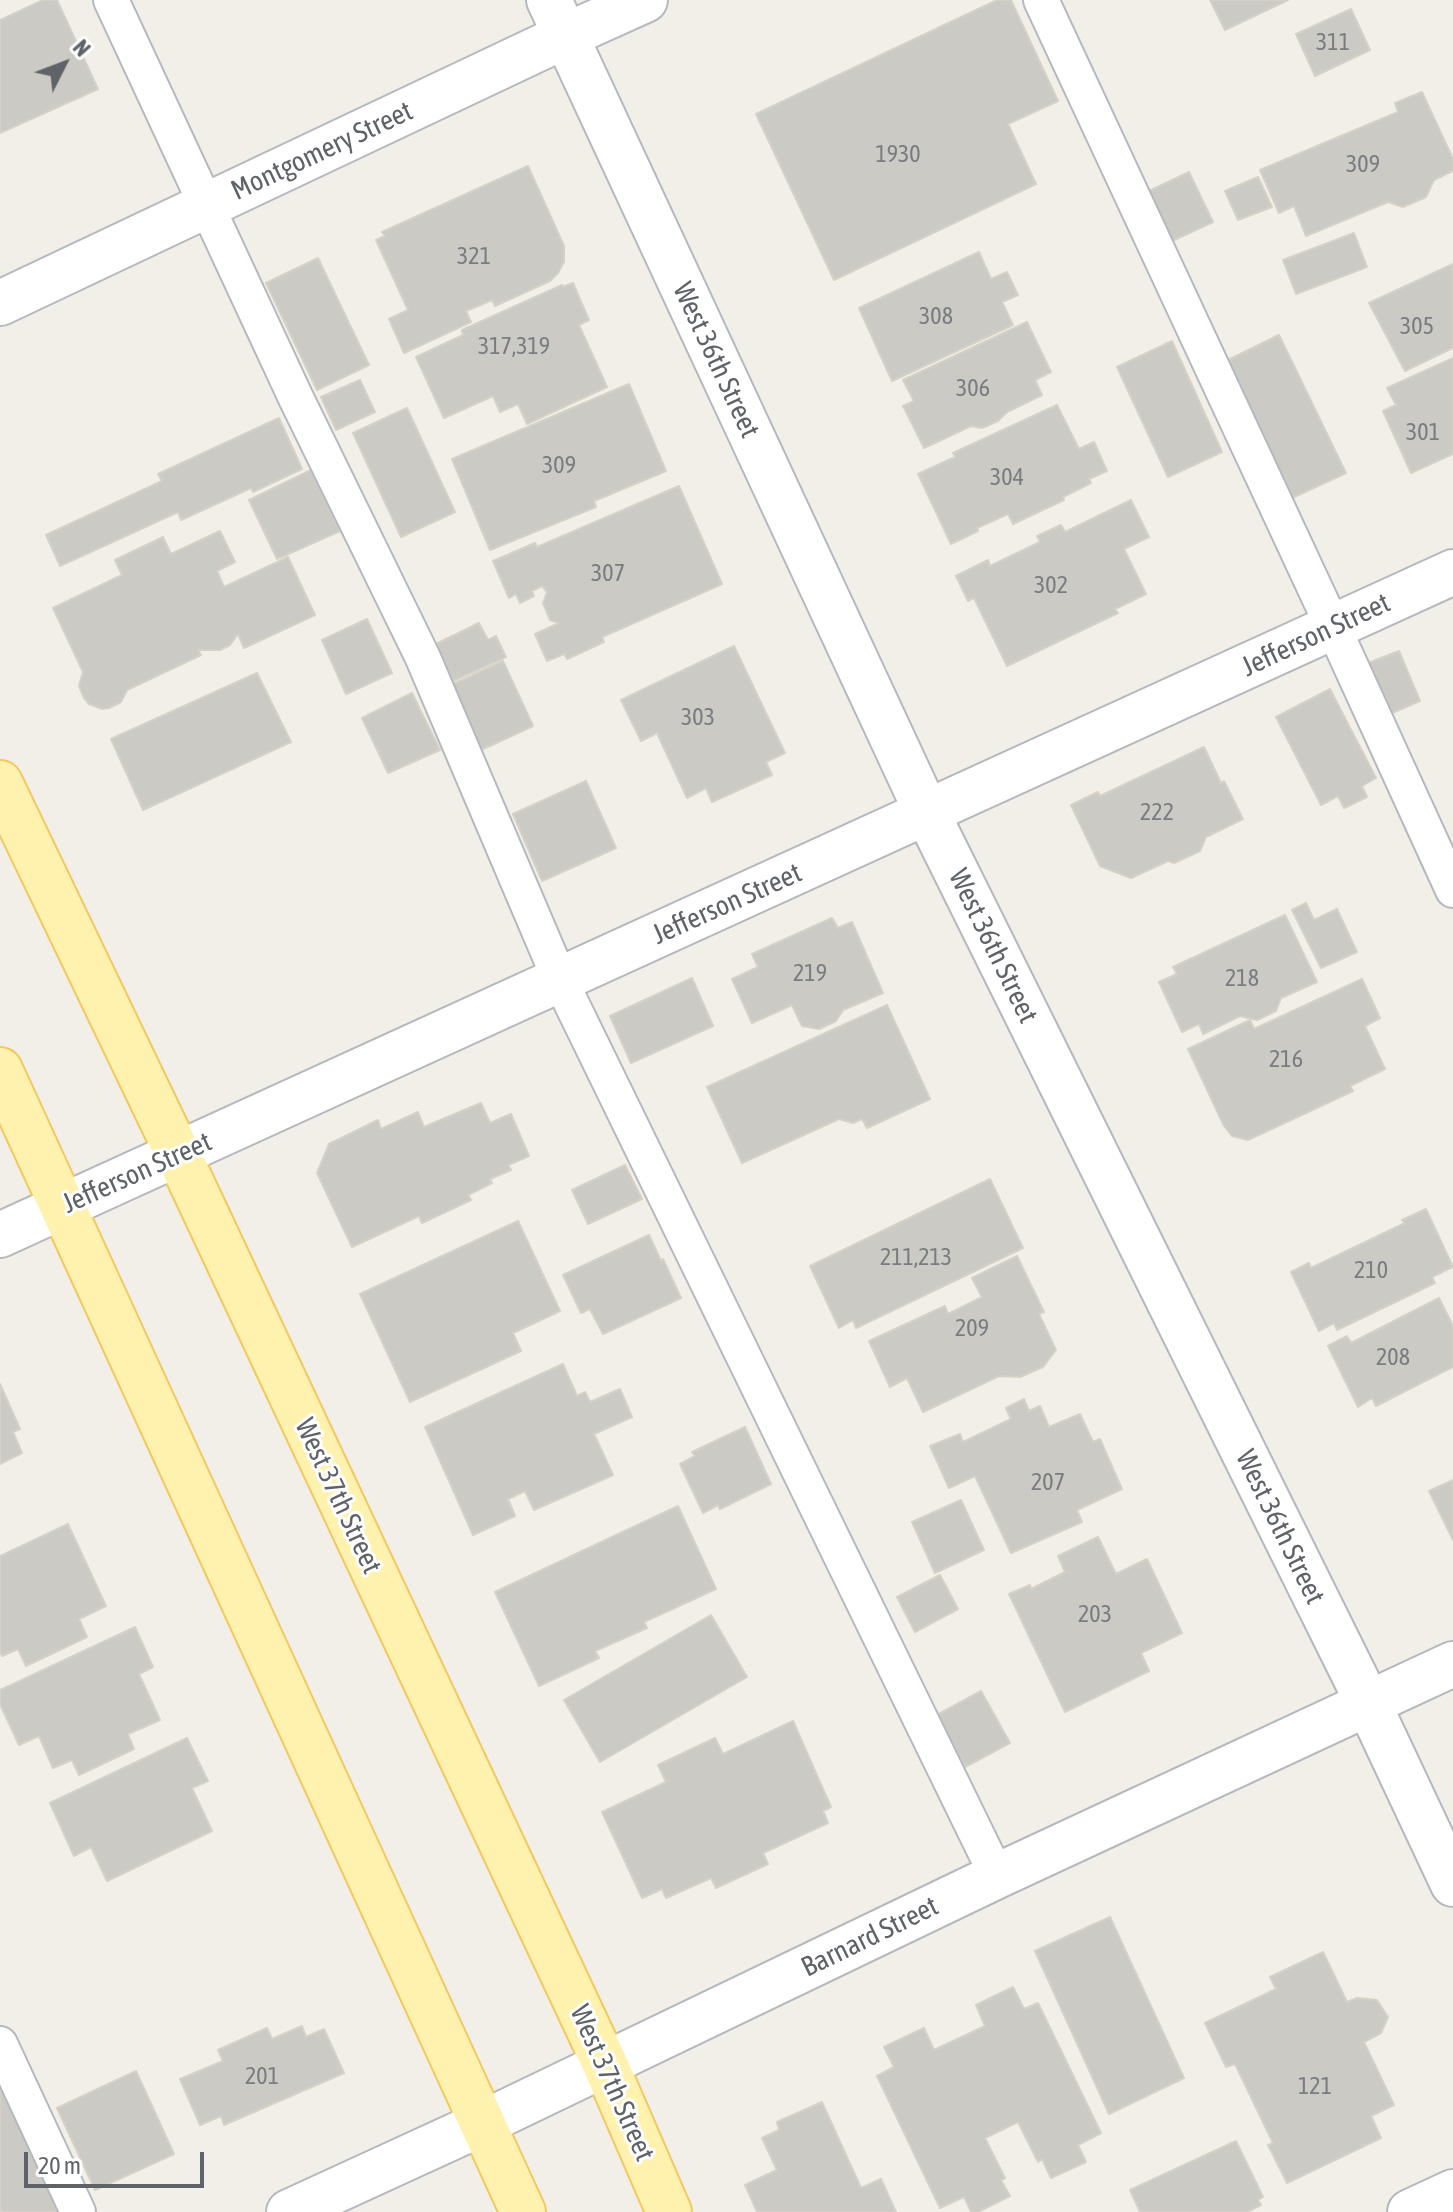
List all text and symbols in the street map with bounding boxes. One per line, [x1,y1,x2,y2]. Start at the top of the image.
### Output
north arrow [24,24,104,104]
house number: 311 [1316,28,1350,56]
text: N [68,34,96,61]
street label: Montgomery Street [226,94,418,208]
house number: 1930 [875,140,921,168]
house number: 309 [1346,150,1380,178]
house number: 321 [457,242,491,270]
street label: West 36th Street [665,277,767,443]
house number: 308 [919,302,953,330]
house number: 305 [1400,312,1434,340]
house number: 317,319 [478,332,550,360]
house number: 306 [956,374,990,402]
house number: 301 [1406,418,1440,446]
house number: 309 [542,451,576,479]
house number: 304 [990,463,1024,491]
house number: 307 [591,559,625,587]
house number: 302 [1034,571,1068,599]
street label: Jefferson Street [1237,586,1395,684]
house number: 303 [681,703,715,731]
house number: 222 [1140,798,1174,826]
street label: Jefferson Street [647,856,807,952]
street label: West 36th Street [941,864,1045,1028]
house number: 219 [793,959,827,987]
house number: 218 [1225,964,1259,992]
house number: 216 [1269,1045,1303,1073]
street label: Jefferson Street [57,1125,217,1221]
house number: 211,213 [880,1243,952,1271]
house number: 210 [1354,1256,1388,1284]
house number: 209 [955,1314,989,1342]
house number: 208 [1376,1343,1410,1371]
street label: West 37th Street [287,1413,389,1579]
street label: West 36th Street [1228,1445,1332,1609]
house number: 207 [1031,1468,1065,1496]
house number: 203 [1078,1600,1112,1628]
street label: Barnard Street [796,1889,944,1985]
street label: West 37th Street [563,2000,661,2166]
house number: 201 [245,2062,279,2090]
house number: 121 [1298,2072,1332,2100]
scale bar [28,2136,208,2186]
text: 20 m [38,2152,81,2179]

